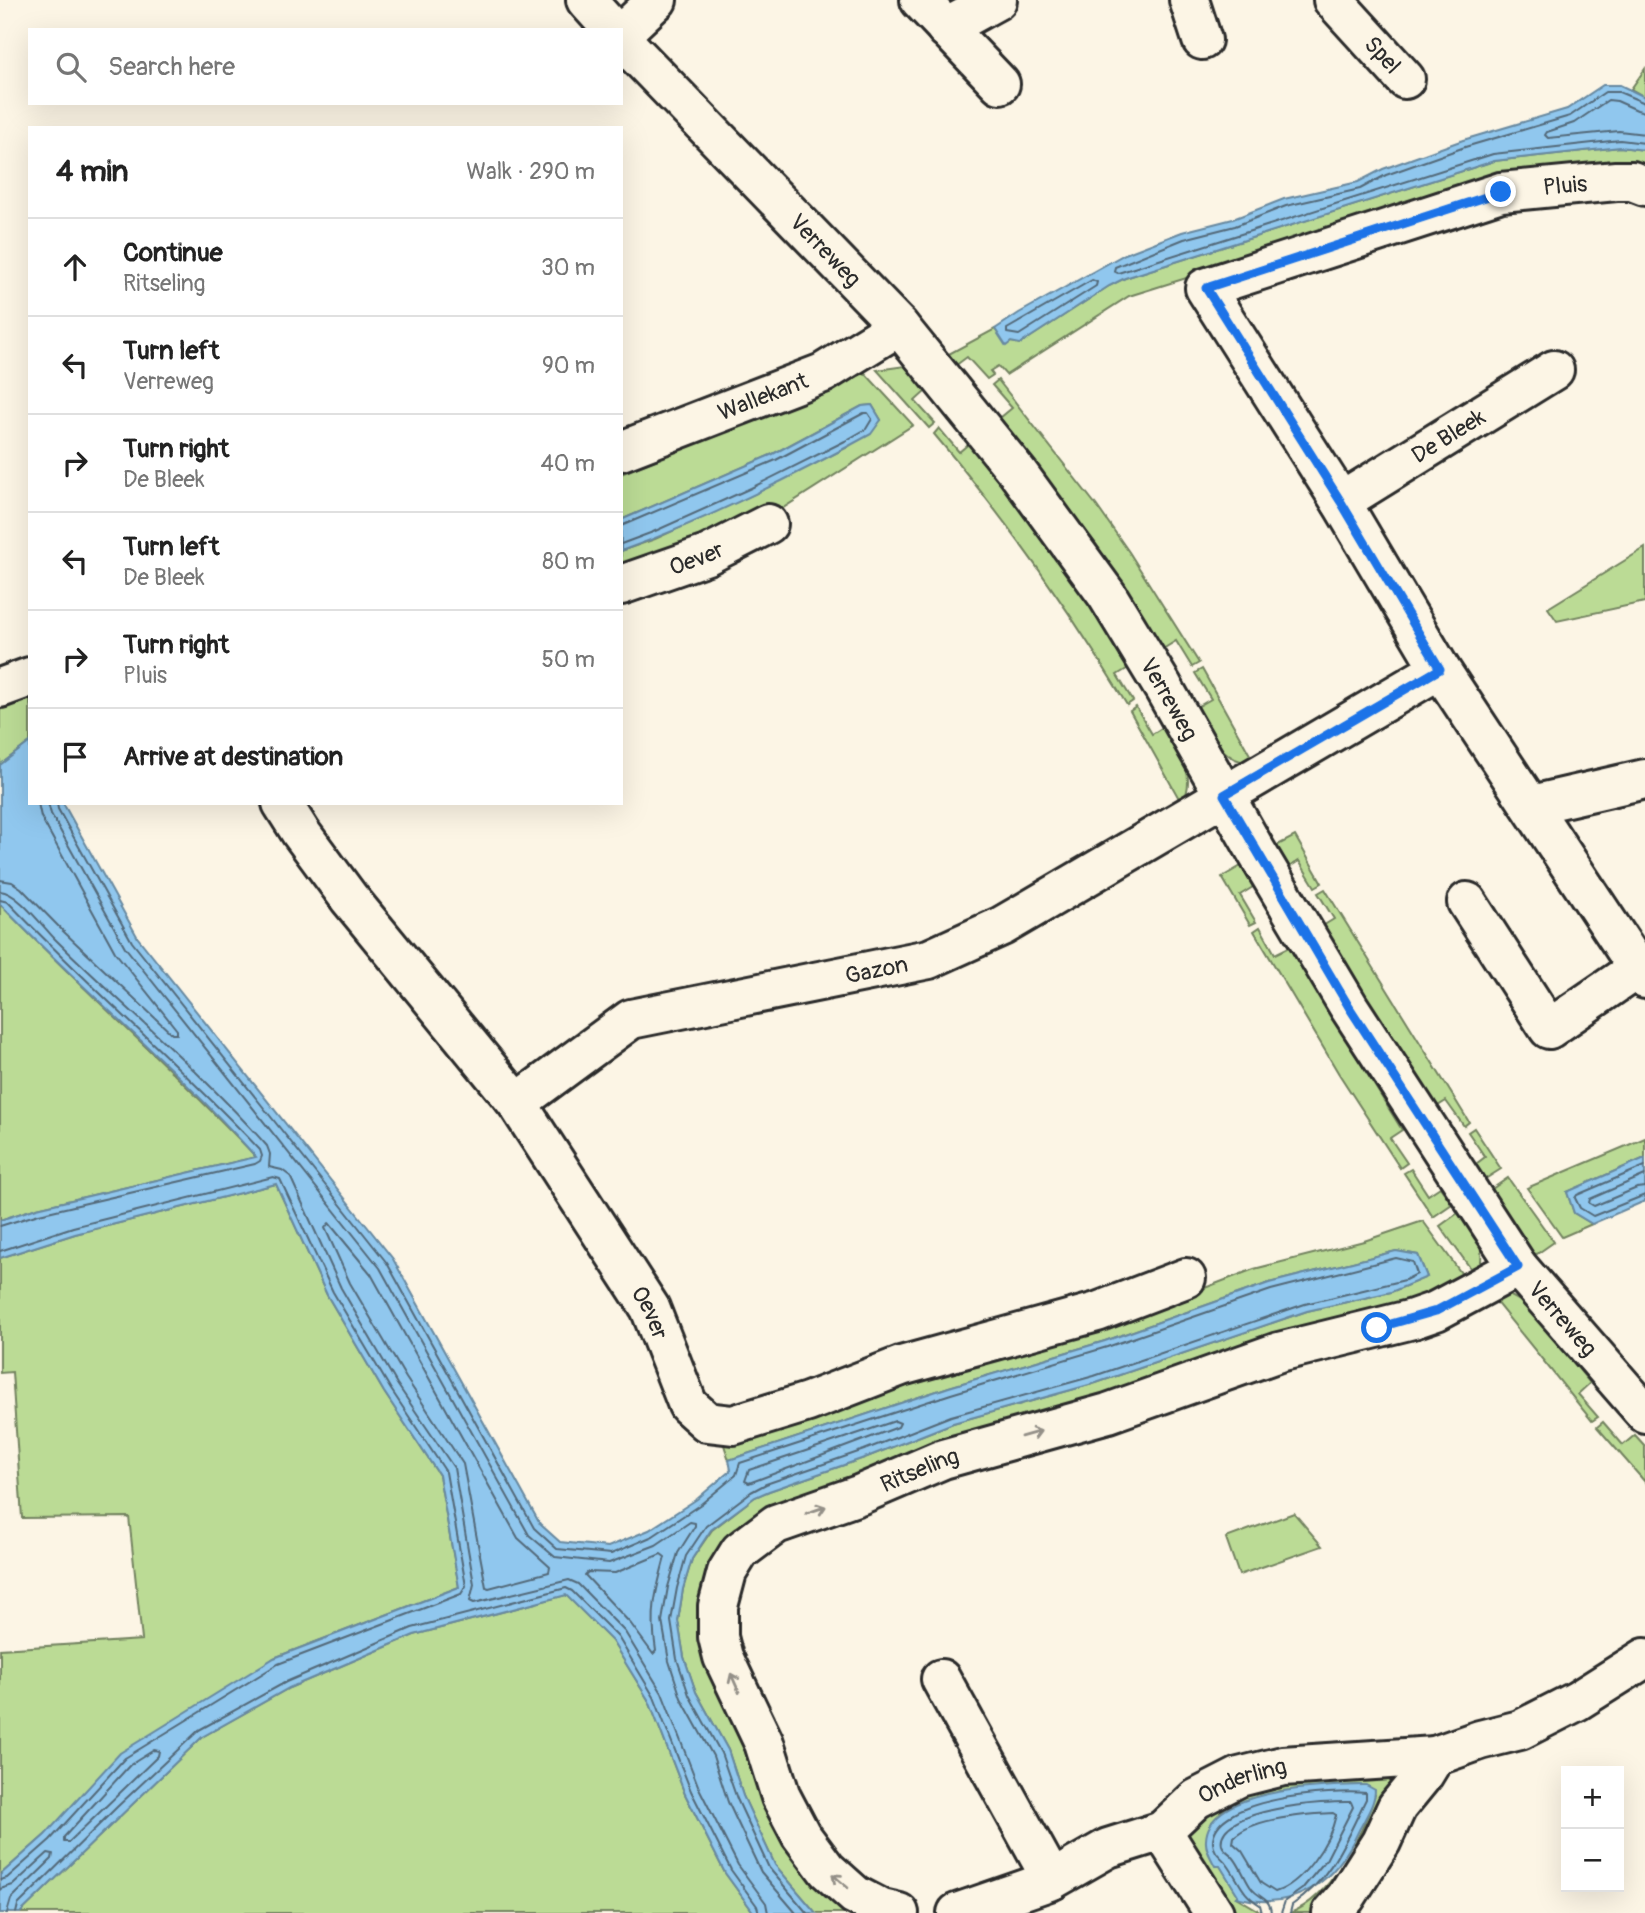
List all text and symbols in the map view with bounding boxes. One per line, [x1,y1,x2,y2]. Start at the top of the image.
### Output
search box [28,28,623,105]
street label: Spel [1358,30,1407,80]
icon: search [52,48,90,86]
text: Search here [108,51,235,83]
text: 4 min [56,153,129,190]
text: Walk · 290 m [466,157,595,186]
street label: Pluis [1542,169,1588,202]
route end [1485,176,1516,207]
street label: Verreweg [783,208,867,293]
text: Continue [123,237,223,269]
icon: ahead [56,248,94,286]
text: 30 m [541,253,595,282]
text: Ritseling [123,269,205,298]
text: Turn left [123,335,219,367]
icon: left [56,346,94,384]
text: 90 m [542,351,595,380]
street label: Wallekant [714,366,813,427]
text: Verreweg [123,367,214,396]
street label: De Bleek [1406,402,1491,470]
text: Turn right [123,433,229,465]
icon: right [56,444,94,482]
text: 40 m [541,449,595,478]
text: De Bleek [123,465,205,494]
text: Turn left [123,531,219,563]
street label: Oever [666,535,729,582]
icon: left [56,542,94,580]
text: 80 m [542,547,595,576]
text: De Bleek [123,563,205,592]
text: Turn right [123,629,229,661]
icon: right [56,640,94,678]
text: 50 m [541,645,595,674]
street label: Verreweg [1134,653,1204,746]
text: Pluis [123,661,167,690]
icon: arrive [56,738,94,776]
text: Arrive at destination [123,741,343,773]
street label: Gazon [843,950,910,991]
street label: Verreweg [1522,1275,1603,1363]
street label: Oever [625,1281,675,1343]
route start [1361,1312,1392,1343]
one-way arrow [1019,1427,1041,1440]
street label: Ritseling [876,1441,962,1499]
one-way arrow [805,1503,827,1515]
one-way arrow [728,1673,741,1694]
street label: Onderling [1193,1752,1289,1811]
map controls [1561,1766,1624,1892]
button: + [1561,1766,1624,1829]
button: − [1561,1829,1624,1892]
one-way arrow [831,1873,849,1889]

